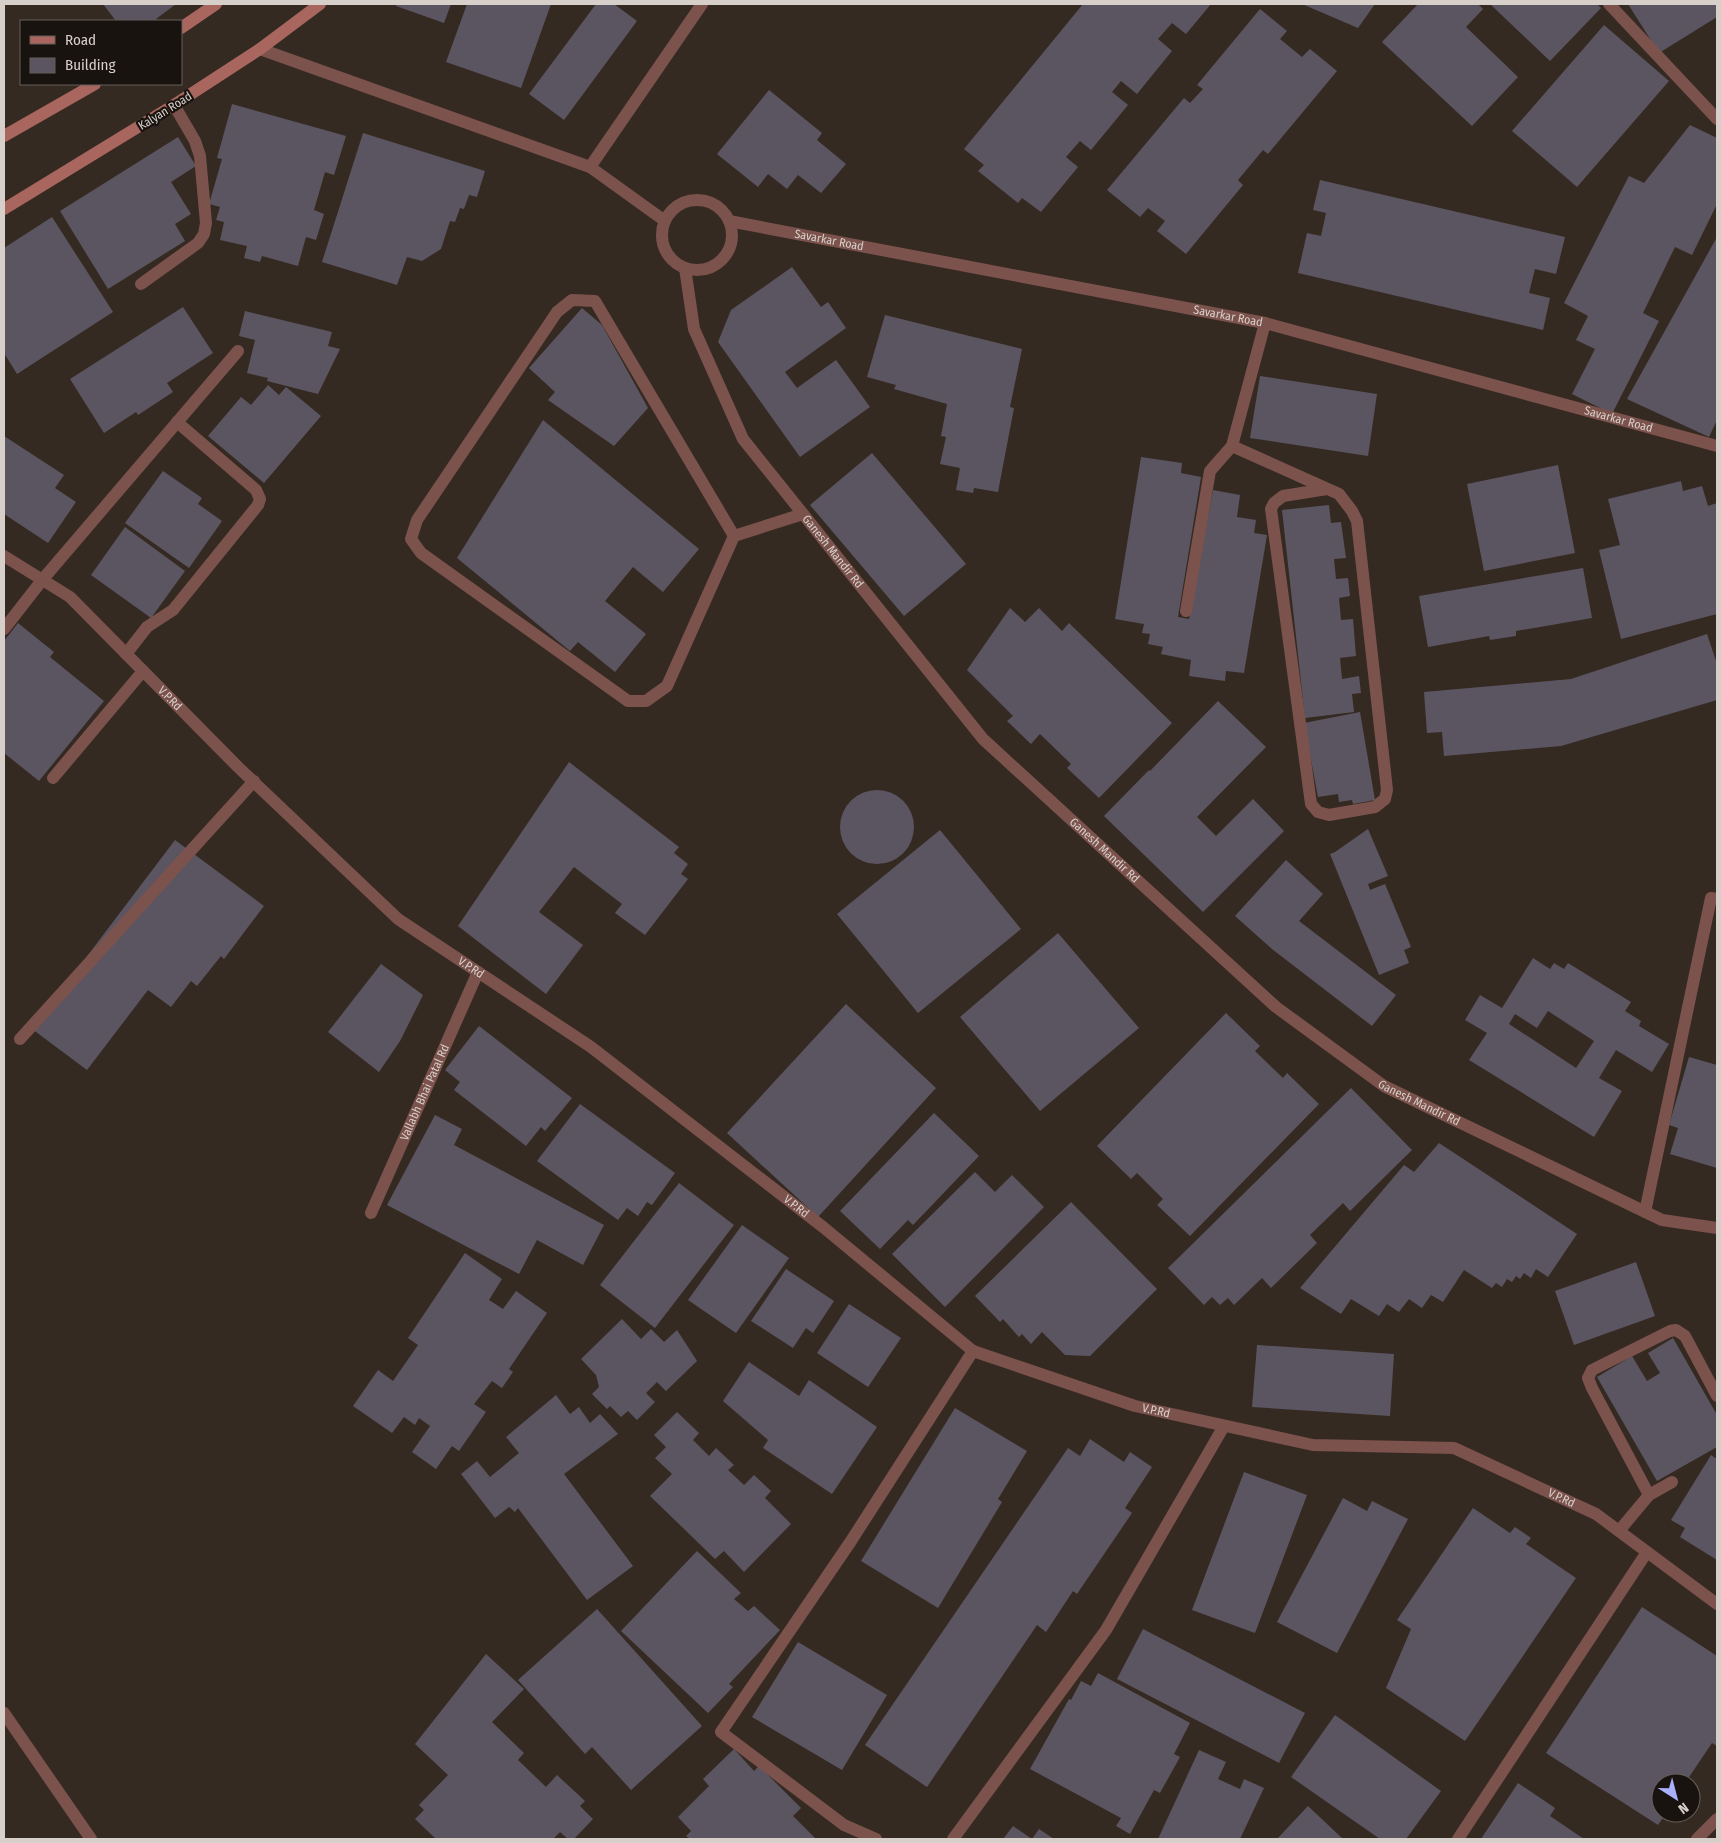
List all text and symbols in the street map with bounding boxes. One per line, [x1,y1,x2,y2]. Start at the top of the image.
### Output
legend [20,20,182,85]
text: Road [65,31,96,49]
text: Building [65,56,116,74]
street label: Kalyan Road [136,89,194,133]
street label: Savarkar Road [793,227,865,254]
street label: Savarkar Road [1192,303,1264,329]
street label: Savarkar Road [1583,403,1654,435]
street label: Ganesh Mandir Rd [800,512,866,591]
street label: V.P.Rd [155,683,185,713]
street label: Ganesh Mandir Rd [1067,815,1142,886]
street label: V.P.Rd [455,954,487,981]
street label: Vallabh Bhai Patal Rd [397,1042,452,1143]
street label: Ganesh Mandir Rd [1375,1077,1462,1129]
street label: V.P.Rd [781,1192,812,1221]
street label: V.P.Rd [1141,1401,1171,1421]
street label: V.P.Rd [1546,1486,1577,1510]
north arrow [1651,1773,1701,1823]
text: N [1675,1799,1692,1817]

